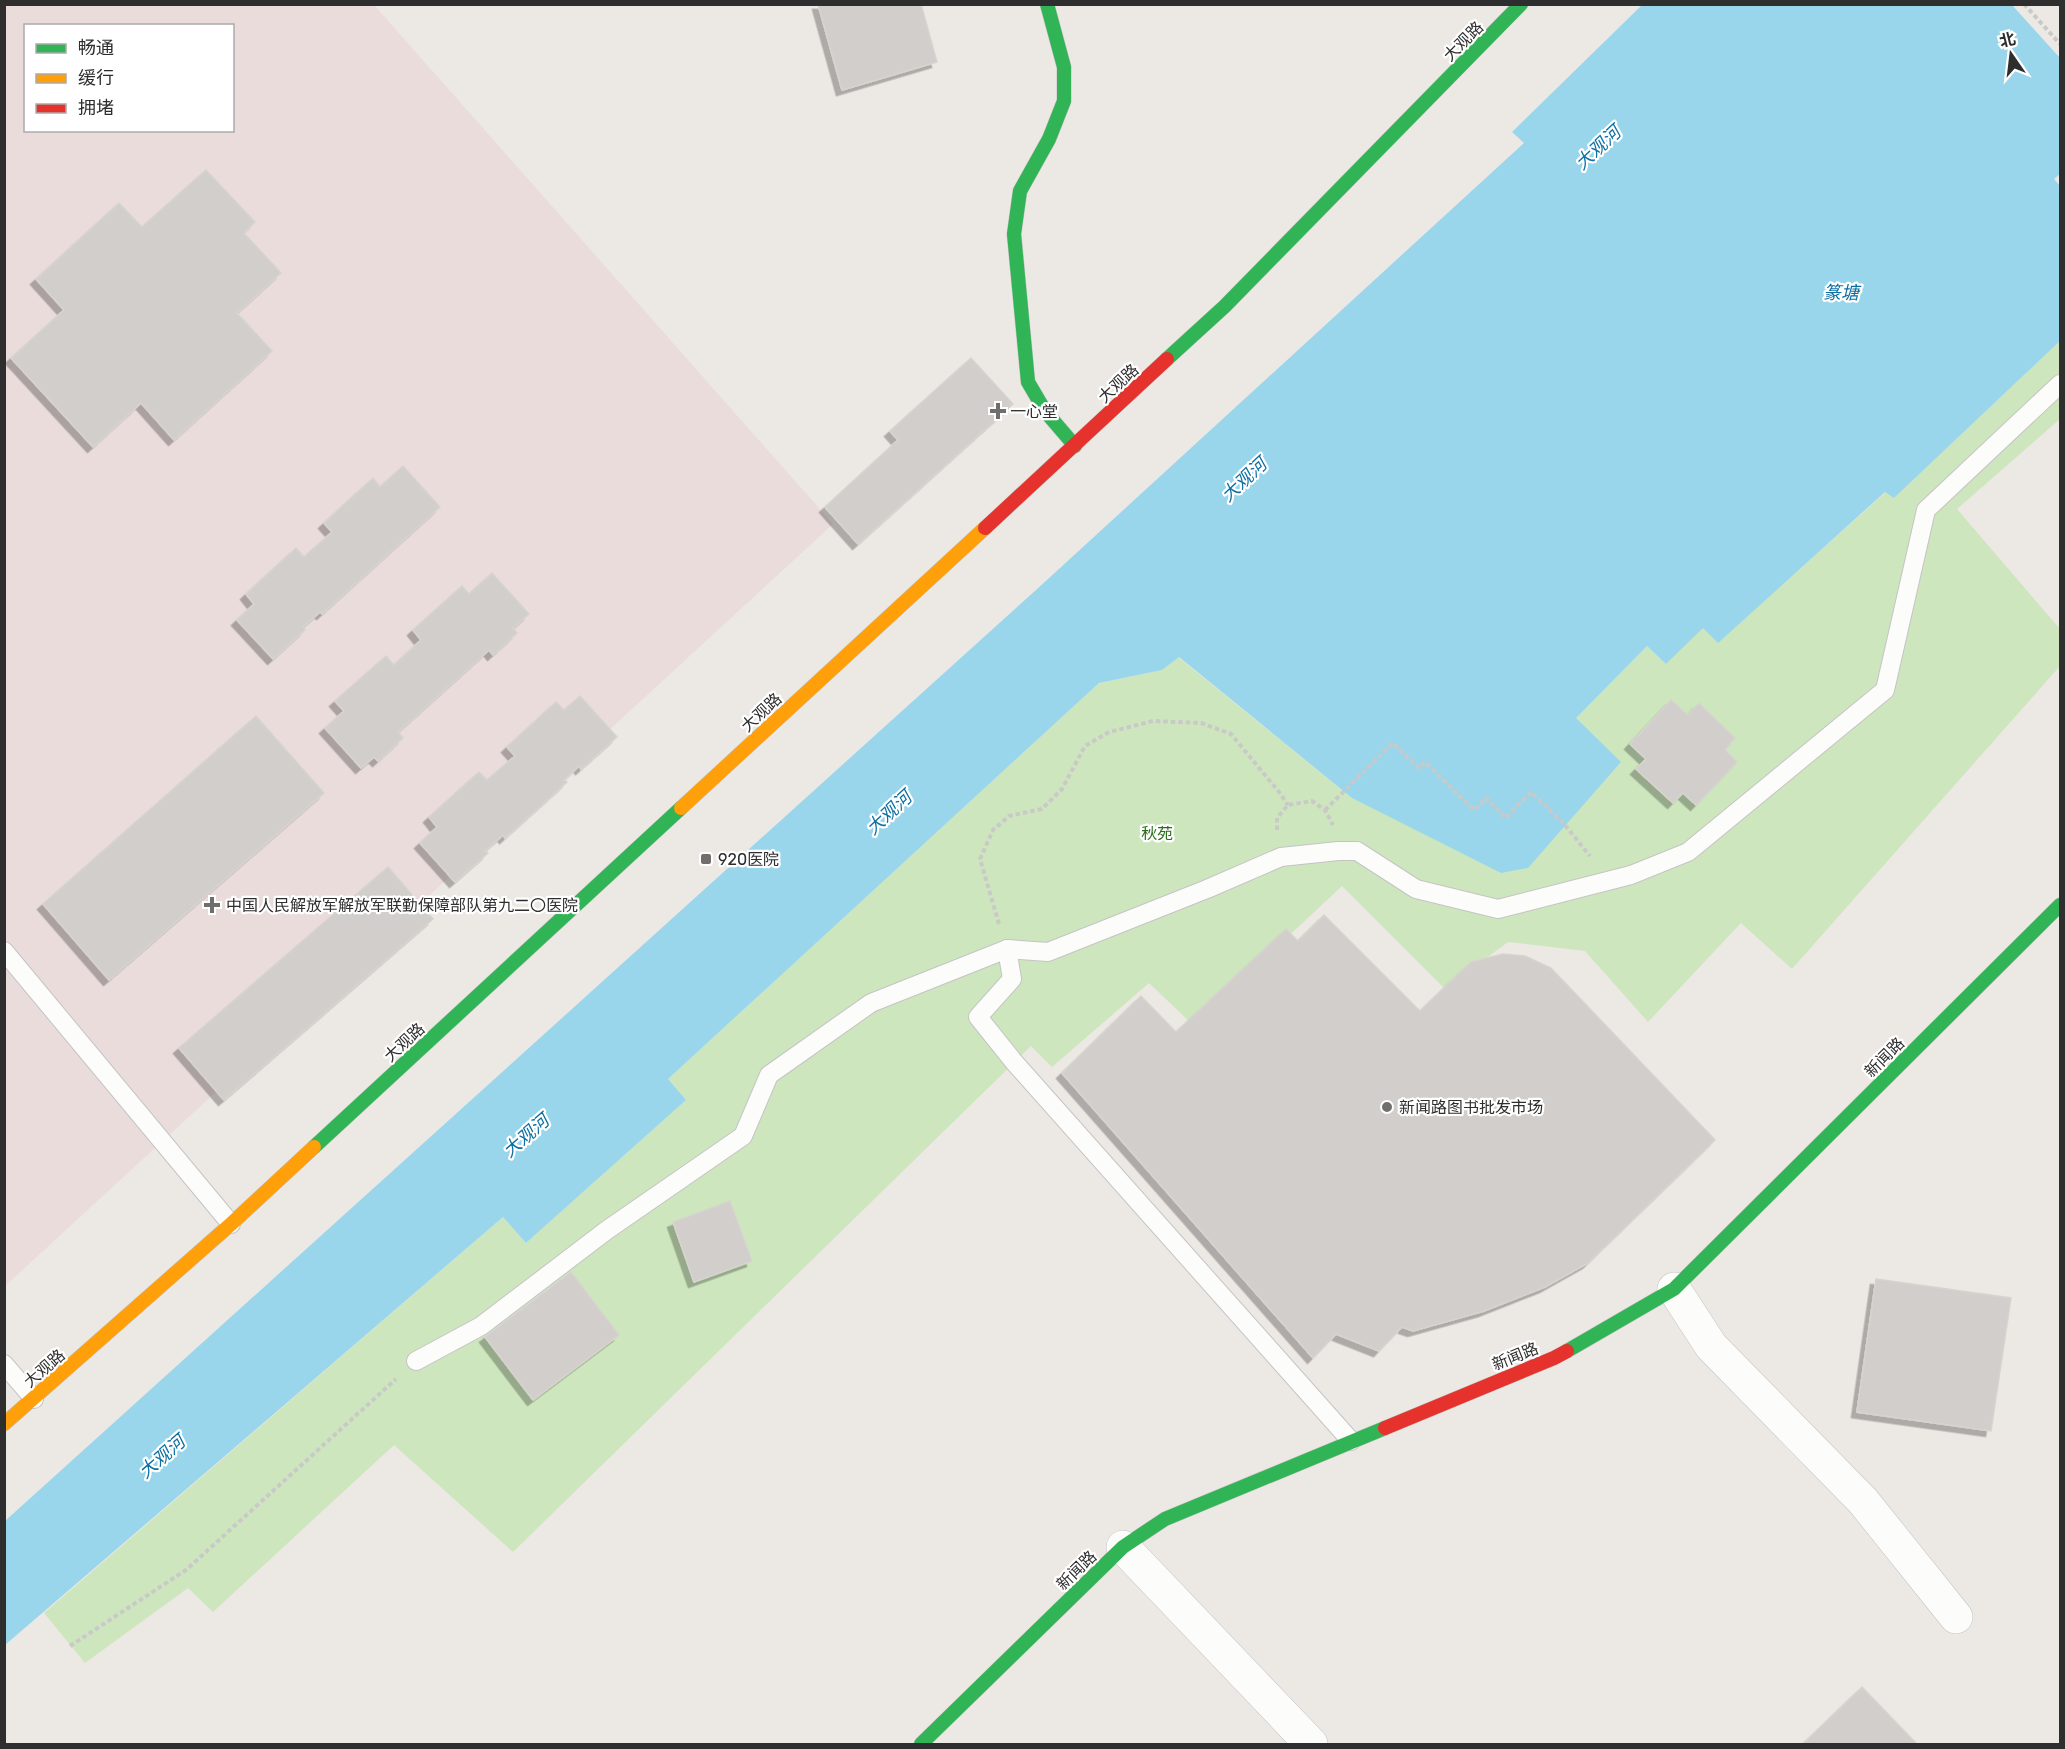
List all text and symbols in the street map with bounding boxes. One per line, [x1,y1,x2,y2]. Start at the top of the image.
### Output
street label: 大观路 [1440,18,1487,65]
legend [24,24,234,132]
north arrow [1981,24,2041,84]
text: 北 [1997,29,2018,51]
text: 畅通 [78,37,114,59]
text: 缓行 [78,67,114,89]
text: 拥堵 [78,97,114,119]
water label: 大观河 [1571,119,1627,174]
water label: 篆塘 [1823,282,1862,304]
street label: 大观路 [1094,360,1142,407]
place label: 一心堂 [1010,402,1058,421]
marker: 一心堂 [991,404,1005,418]
water label: 大观河 [1217,451,1273,506]
street label: 大观路 [737,689,785,736]
water label: 大观河 [862,784,918,839]
park label: 秋苑 [1141,824,1173,843]
place label: 920医院 [718,850,779,869]
marker: 920医院 [699,852,713,866]
marker: 中国人民解放军解放军联勤保障部队第九二〇医院 [203,896,221,914]
place label: 中国人民解放军解放军联勤保障部队第九二〇医院 [226,896,578,915]
street label: 大观路 [380,1019,428,1066]
street label: 新闻路 [1861,1034,1908,1081]
place label: 新闻路图书批发市场 [1399,1098,1543,1117]
marker: 新闻路图书批发市场 [1380,1100,1394,1114]
water label: 大观河 [498,1108,556,1162]
street label: 新闻路 [1489,1339,1541,1374]
street label: 大观路 [20,1345,69,1391]
water label: 大观河 [134,1429,192,1483]
street label: 新闻路 [1052,1547,1100,1594]

